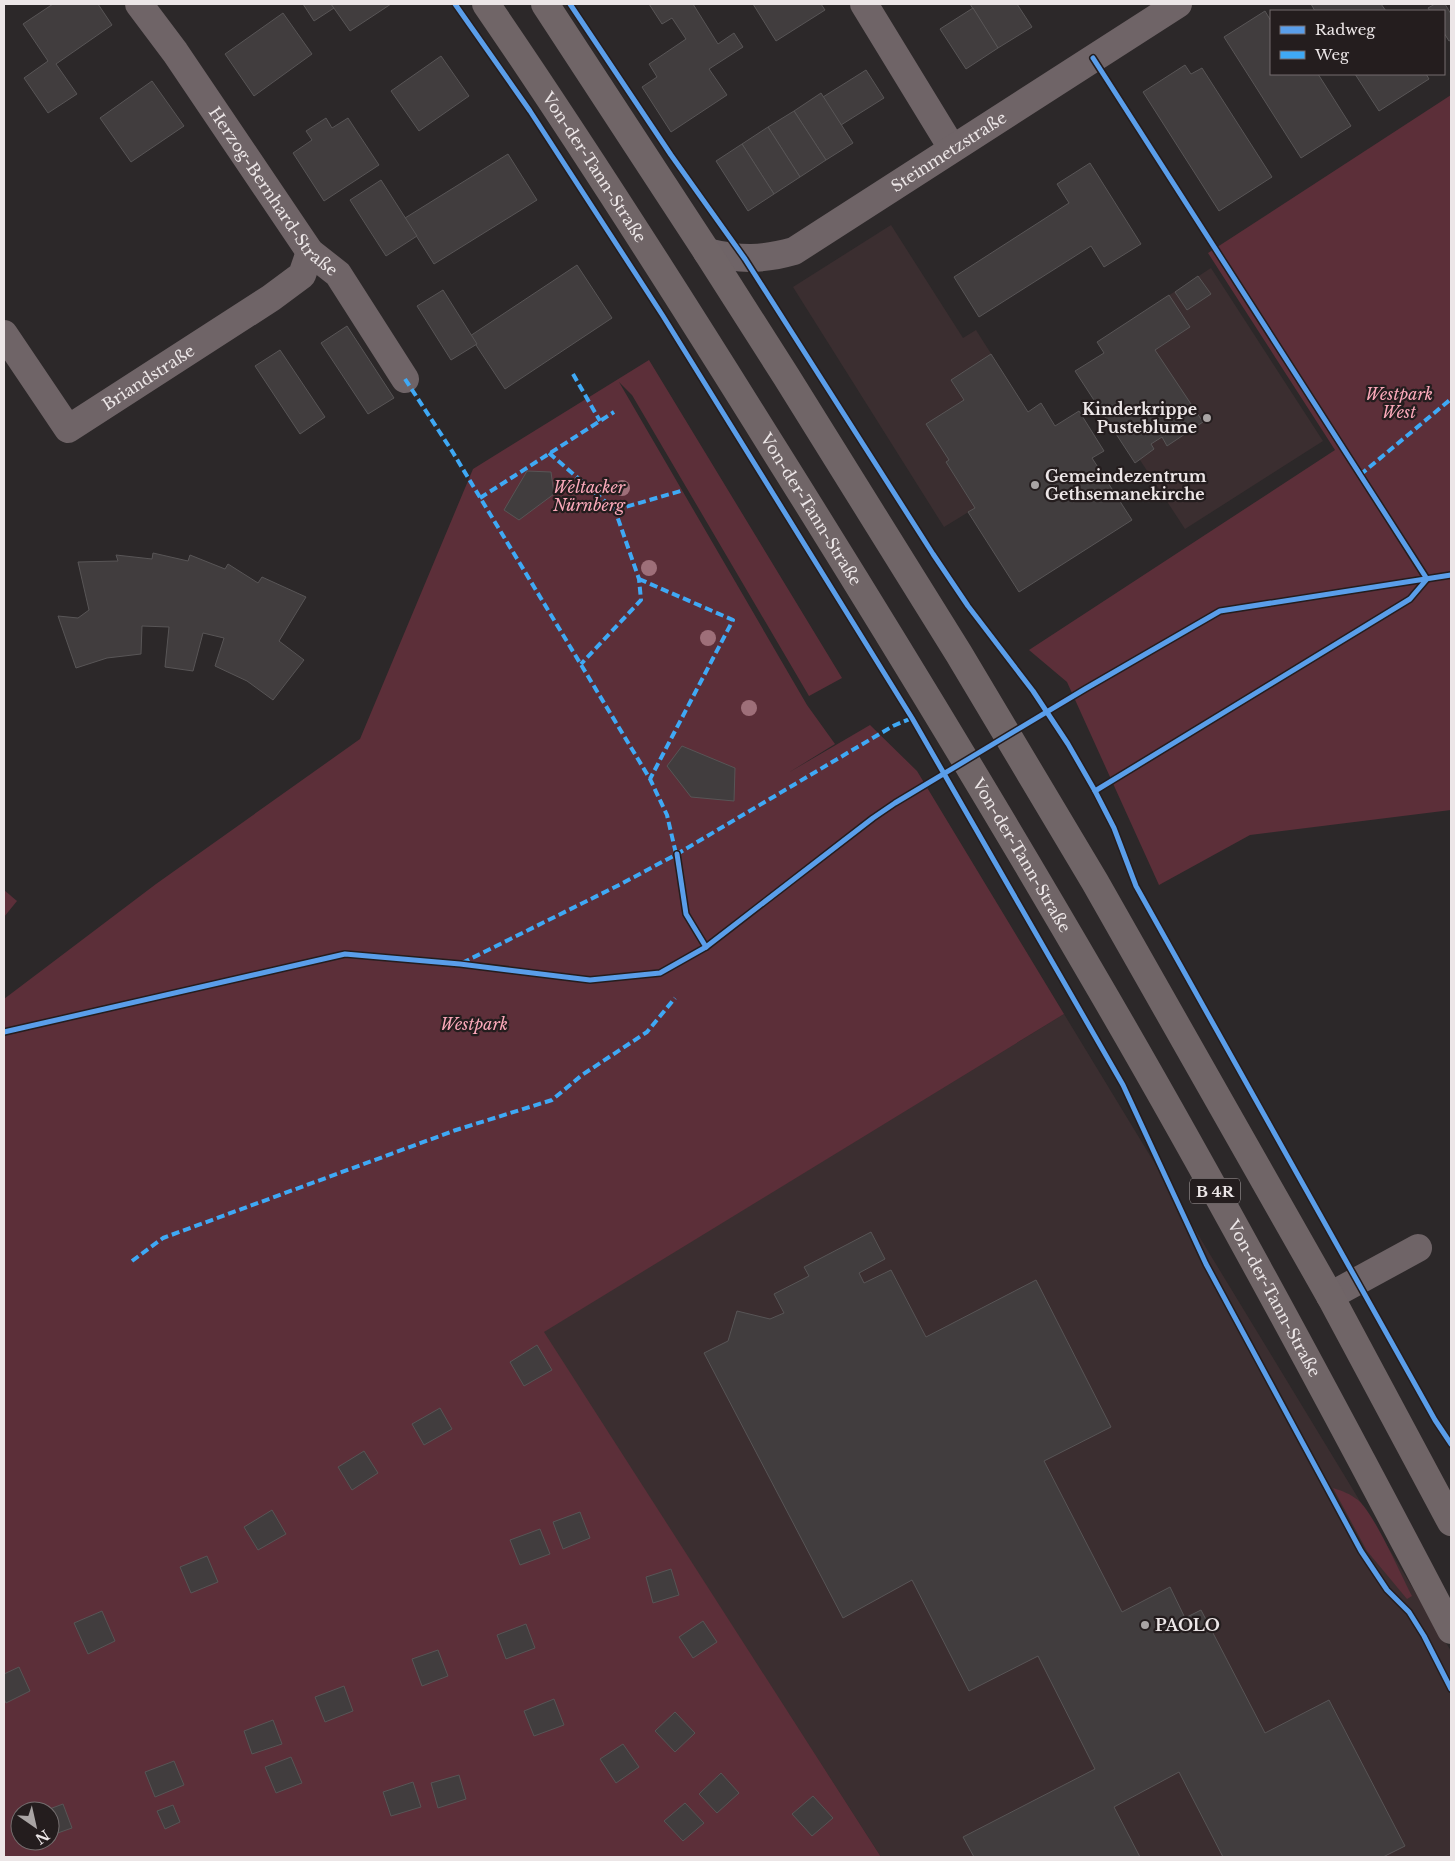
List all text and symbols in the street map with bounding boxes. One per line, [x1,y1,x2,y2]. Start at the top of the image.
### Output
legend [1270,10,1445,75]
text: Radweg [1315,20,1376,39]
text: Weg [1314,45,1350,64]
street label: Von-der-Tann-Straße [538,87,651,246]
street label: Herzog-Bernhard-Straße [205,103,342,280]
street label: Steinmetzstraße [887,107,1010,196]
street label: Briandstraße [98,340,198,414]
park label: Westpark West [1365,384,1433,422]
place label: Kinderkrippe Pusteblume [1082,399,1197,437]
marker: Kinderkrippe Pusteblume [1201,412,1213,424]
street label: Von-der-Tann-Straße [756,429,866,589]
place label: Gemeindezentrum Gethsemanekirche [1045,466,1207,504]
park label: Weltacker Nürnberg [552,477,626,515]
marker: Gemeindezentrum Gethsemanekirche [1029,479,1041,491]
street label: Von-der-Tann-Straße [968,774,1075,936]
park label: Westpark [440,1014,508,1034]
road number: B 4R [1190,1178,1240,1204]
street label: Von-der-Tann-Straße [1223,1215,1325,1380]
place label: PAOLO [1155,1615,1220,1635]
marker: PAOLO [1139,1619,1151,1631]
north arrow [10,1801,60,1851]
text: N [32,1826,53,1848]

